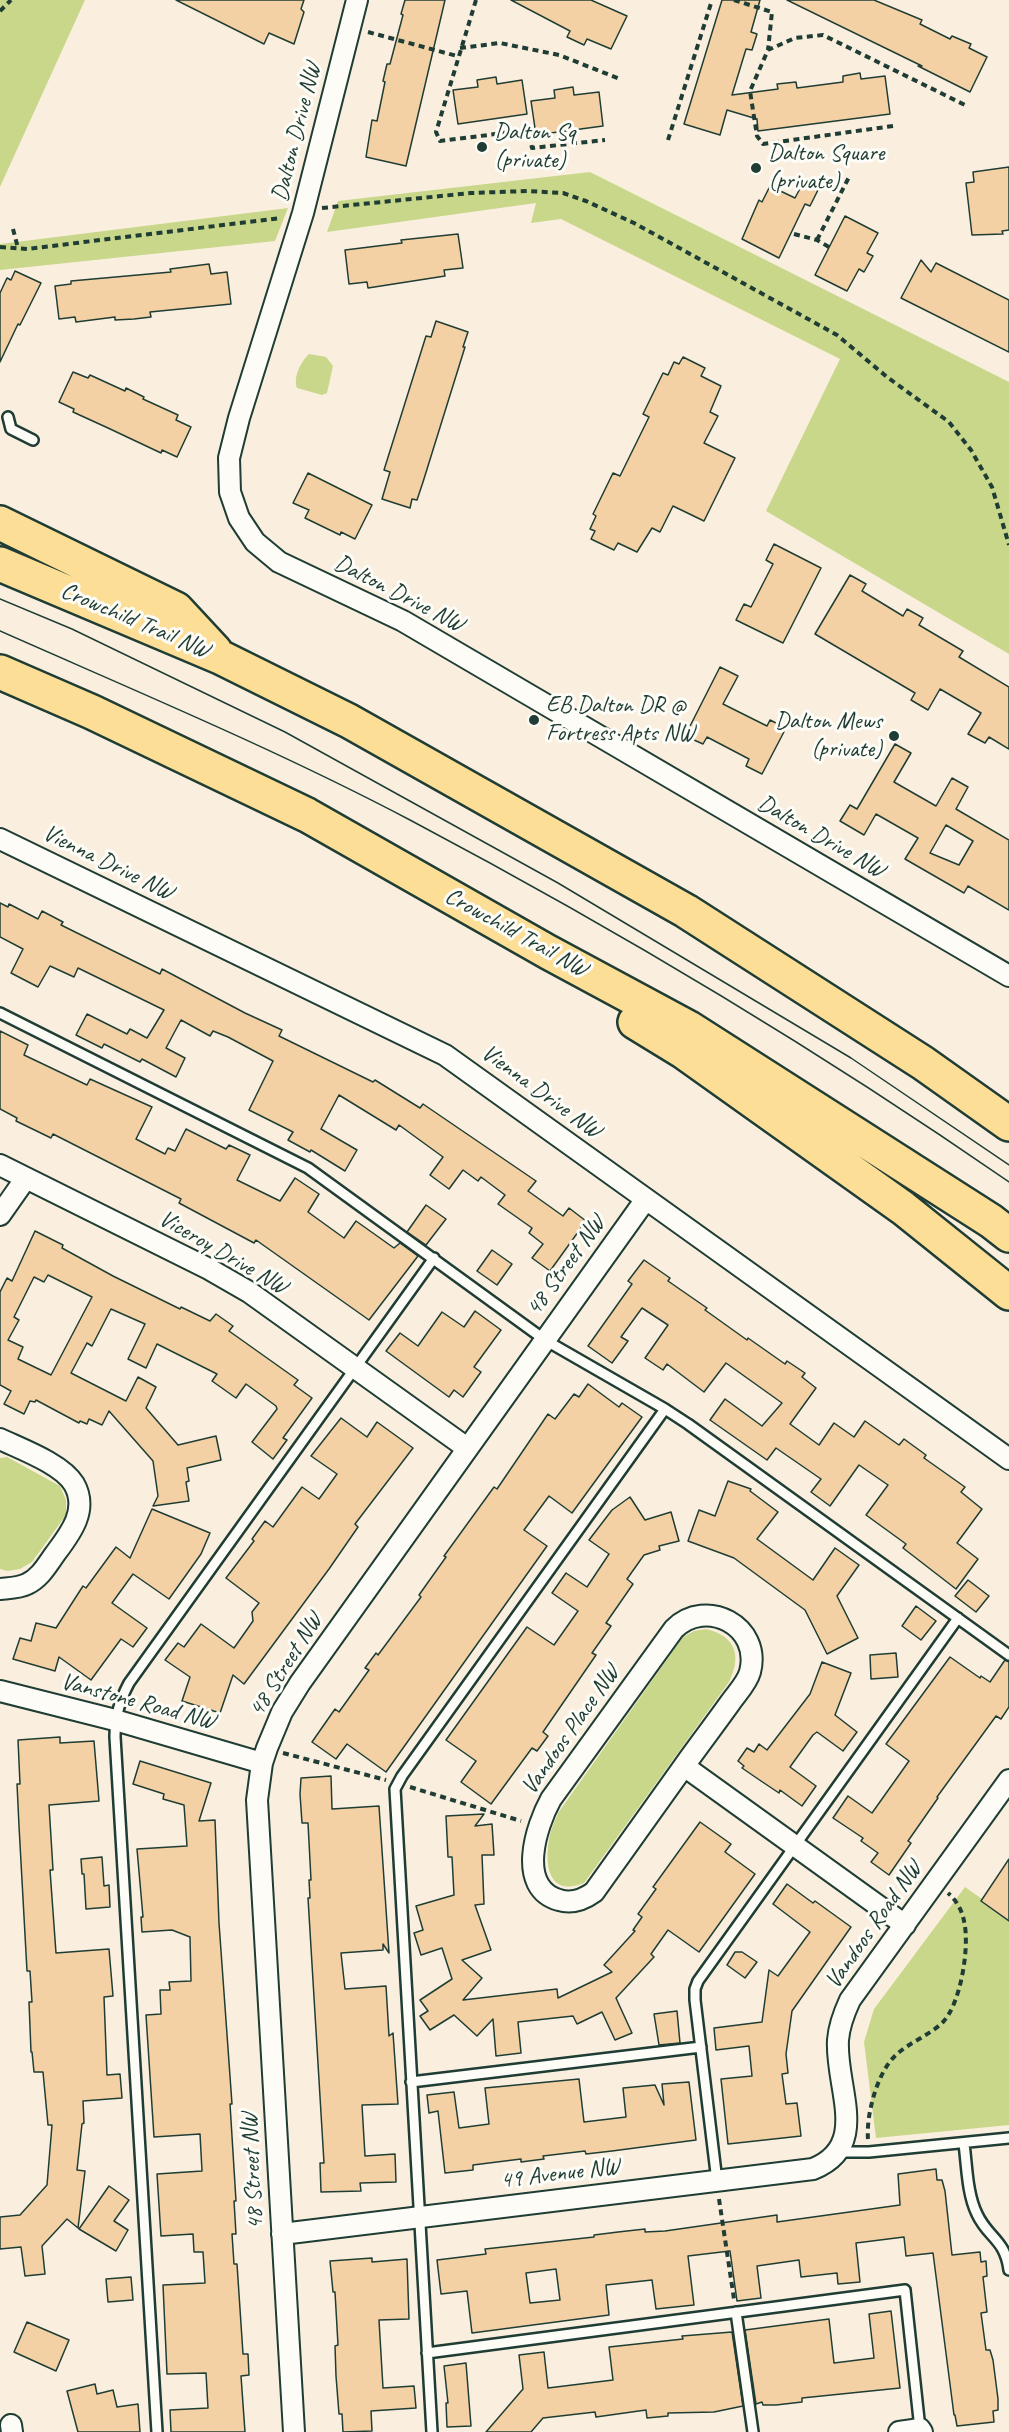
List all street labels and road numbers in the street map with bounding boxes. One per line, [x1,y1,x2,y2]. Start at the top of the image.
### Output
street label: Dalton Drive NW [266,60,328,204]
street label: Dalton Drive NW [329,549,469,639]
street label: Crowchild Trail NW [56,577,214,665]
street label: Dalton Drive NW [752,789,890,885]
street label: Vienna Drive NW [38,819,178,907]
street label: Crowchild Trail NW [440,882,592,984]
street label: Vienna Drive NW [475,1039,607,1145]
street label: Viceroy Drive NW [153,1204,293,1302]
street label: 48 Street NW [520,1210,612,1322]
street label: 48 Street NW [243,1608,329,1722]
street label: Vandoos Place NW [516,1660,626,1800]
street label: Vanstone Road NW [58,1668,218,1736]
street label: Vandoos Road NW [819,1855,929,1995]
street label: 48 Street NW [236,2112,270,2230]
street label: 49 Avenue NW [499,2152,621,2196]

